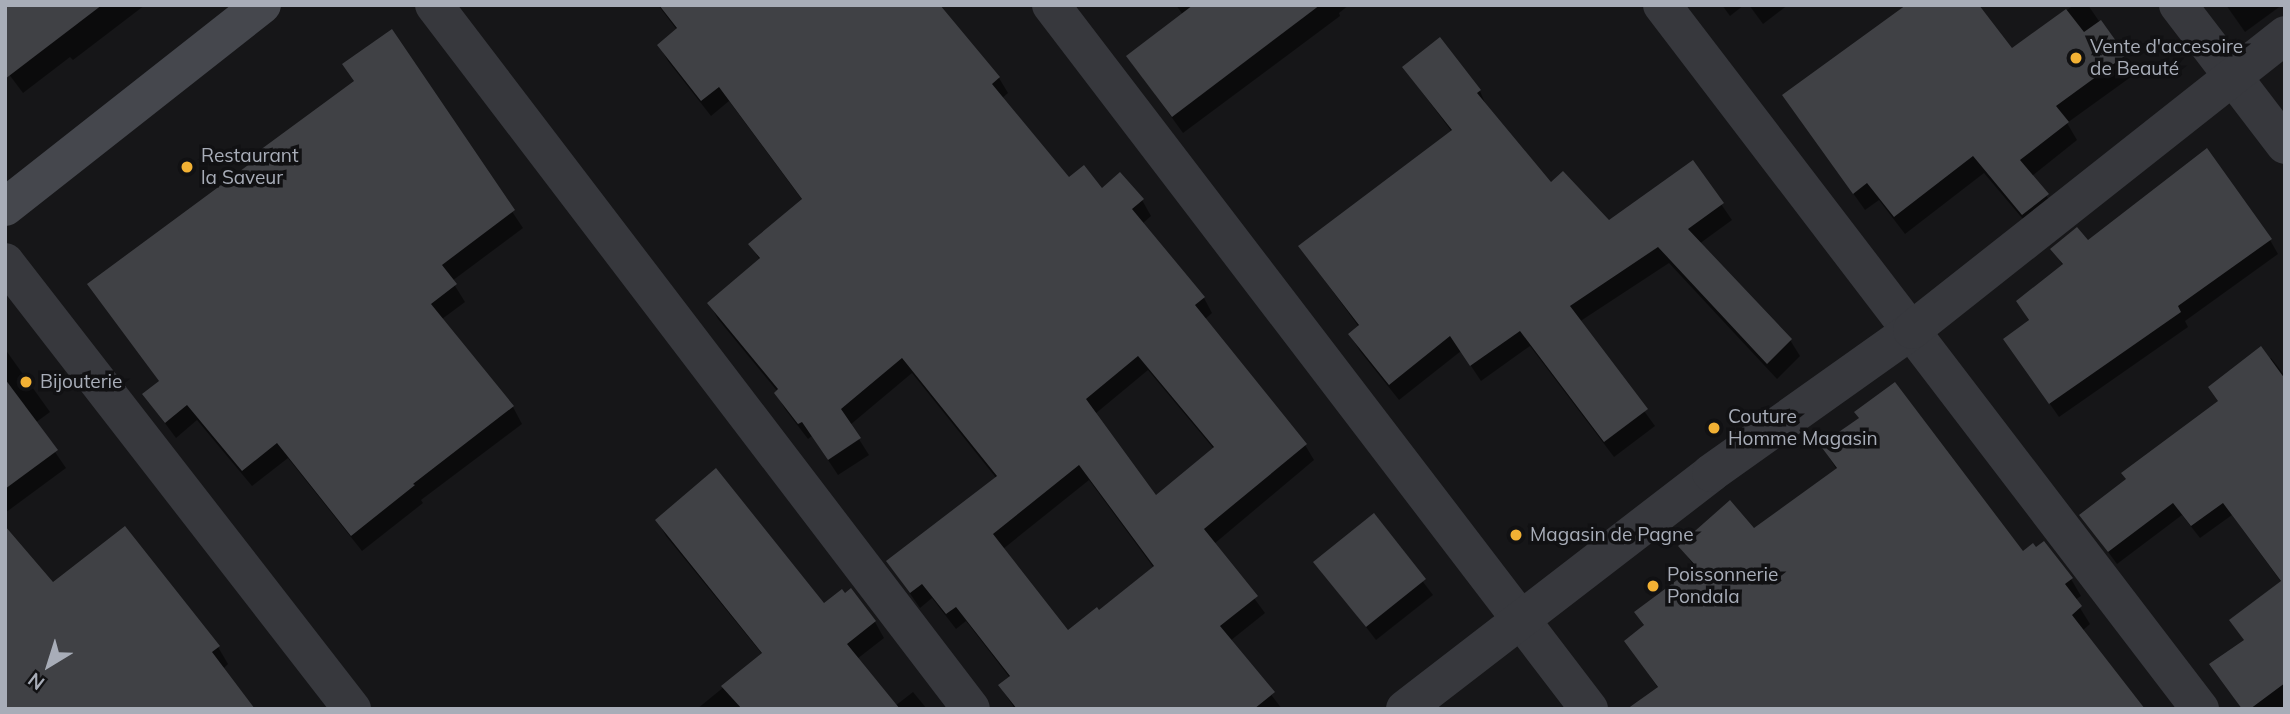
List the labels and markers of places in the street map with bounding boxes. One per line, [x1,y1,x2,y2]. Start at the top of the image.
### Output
place label: Vente d'accesoire de Beauté [2090,36,2243,80]
marker: Vente d'accesoire de Beauté [2068,50,2084,66]
place label: Restaurant la Saveur [201,145,299,189]
marker: Restaurant la Saveur [179,159,195,175]
place label: Bijouterie [40,371,122,393]
marker: Bijouterie [18,374,34,390]
place label: Couture Homme Magasin [1728,406,1878,450]
marker: Couture Homme Magasin [1706,420,1722,436]
place label: Magasin de Pagne [1530,524,1694,546]
marker: Magasin de Pagne [1508,527,1524,543]
place label: Poissonnerie Pondala [1667,564,1778,608]
marker: Poissonnerie Pondala [1645,578,1661,594]

